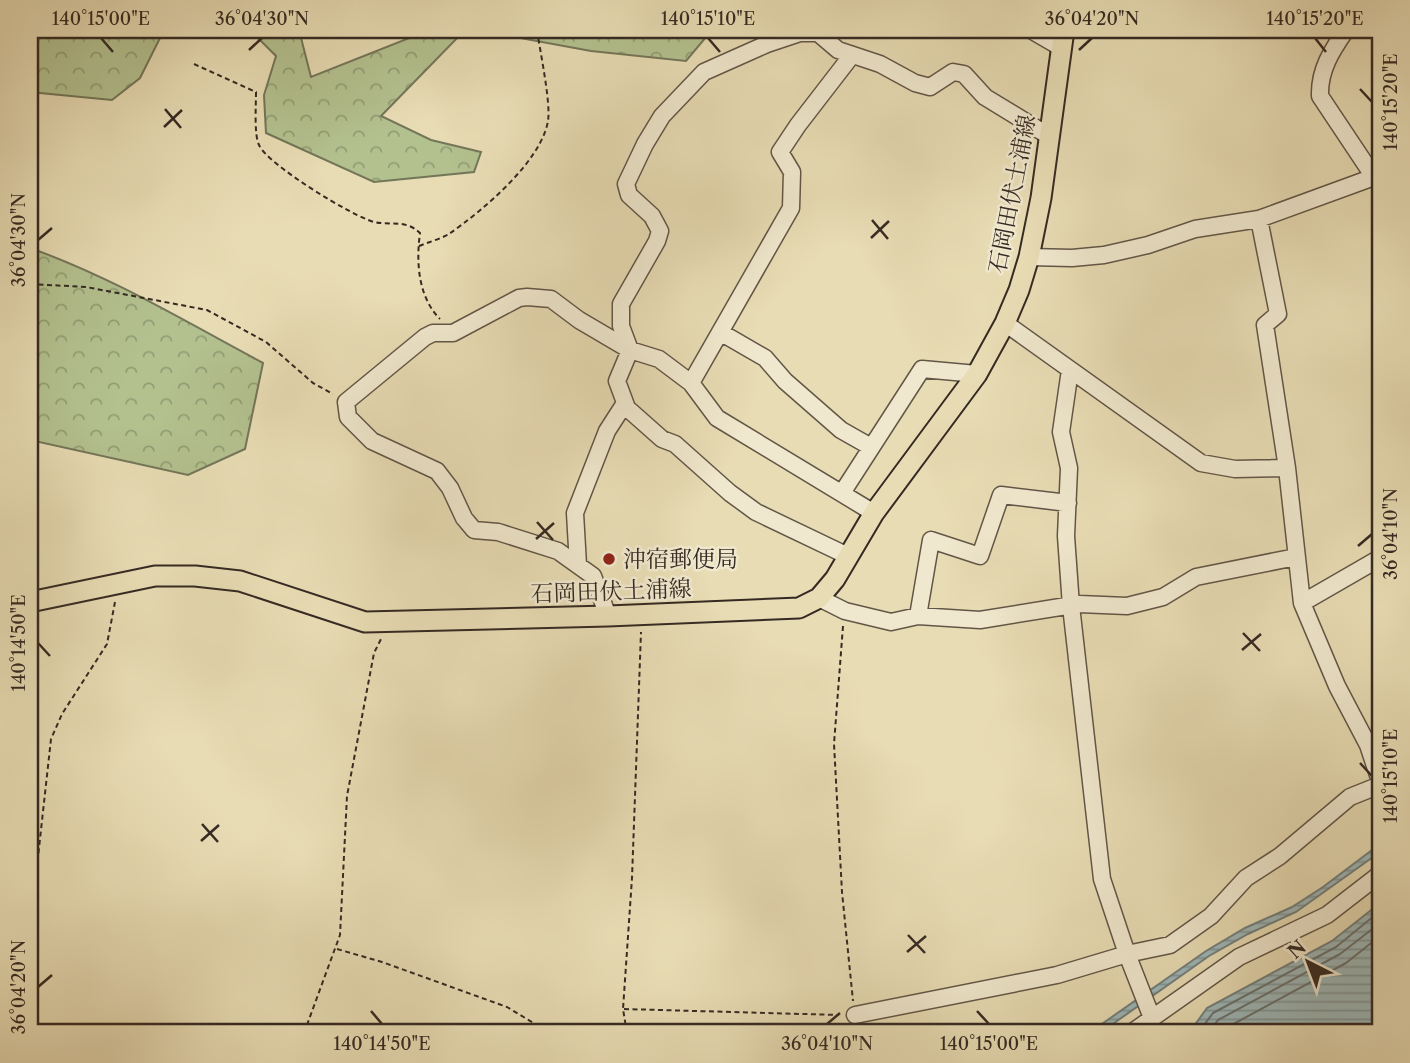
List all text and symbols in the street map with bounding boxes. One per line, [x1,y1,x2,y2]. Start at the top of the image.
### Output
text: 140°15'00"E [52,8,150,30]
text: 36°04'30"N [215,8,309,30]
text: 140°15'10"E [661,8,755,30]
text: 36°04'20"N [1045,8,1140,30]
text: 140°15'20"E [1266,8,1364,30]
text: 140°15'20"E [1380,53,1402,151]
street label: 石岡田伏土浦線 [983,112,1041,276]
text: 36°04'30"N [8,193,30,287]
text: 36°04'10"N [1380,488,1402,580]
place label: 沖宿郵便局 [623,545,738,573]
marker: 沖宿郵便局 [601,551,617,567]
street label: 石岡田伏土浦線 [530,574,692,608]
text: 140°14'50"E [8,594,30,692]
text: 140°15'10"E [1380,729,1402,823]
north arrow [1274,926,1344,996]
text: N [1283,936,1311,964]
text: 36°04'20"N [8,939,30,1034]
text: 140°14'50"E [333,1033,431,1055]
text: 36°04'10"N [781,1033,873,1055]
text: 140°15'00"E [940,1033,1038,1055]

